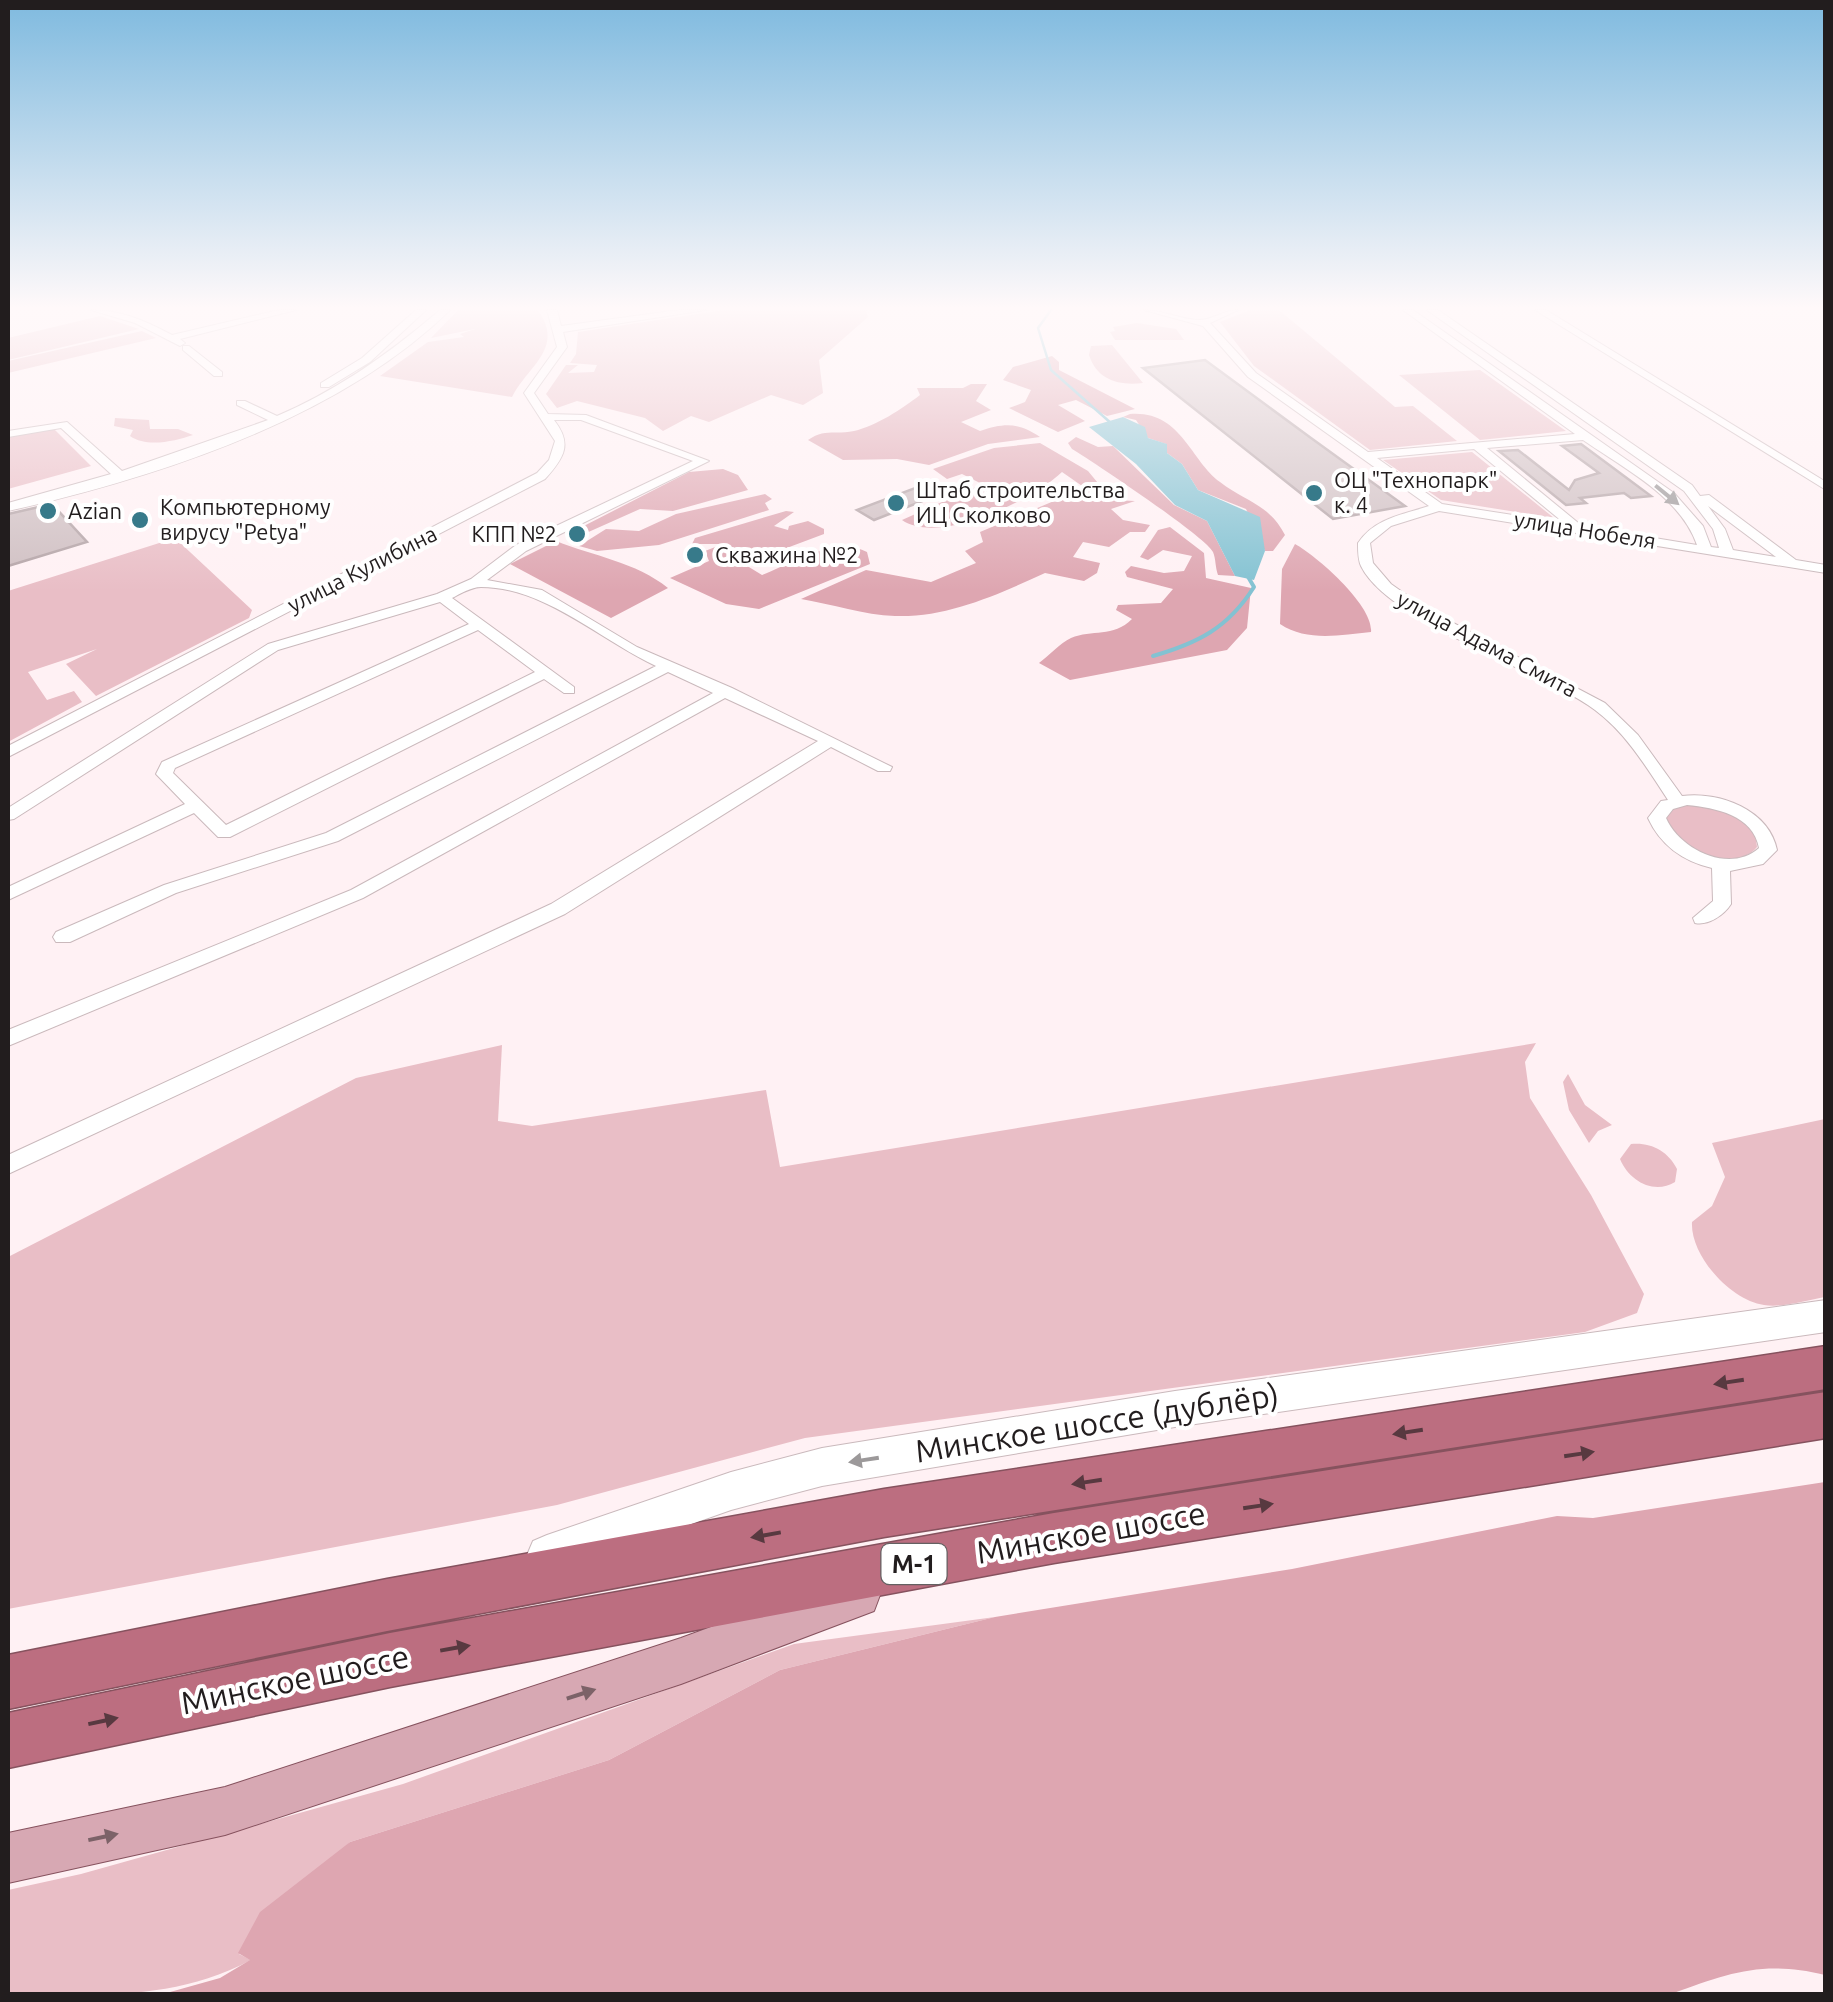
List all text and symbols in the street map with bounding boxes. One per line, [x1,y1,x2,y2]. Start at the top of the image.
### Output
place label: ОЦ "Технопарк" к. 4 [1334,467,1498,517]
place label: Штаб строительства ИЦ Сколково [916,477,1125,527]
marker: ОЦ "Технопарк" к. 4 [1303,482,1325,504]
one-way arrow [1655,484,1680,505]
marker: Штаб строительства ИЦ Сколково [885,492,907,514]
place label: Компьютерному вирусу "Petya" [160,494,331,544]
place label: Azian [68,498,122,523]
marker: Azian [37,500,59,522]
street label: улица Нобеля [1512,506,1658,553]
marker: Компьютерному вирусу "Petya" [129,509,151,531]
street label: улица Кулибина [283,520,441,617]
place label: КПП №2 [472,521,557,546]
marker: КПП №2 [566,523,588,545]
place label: Скважина №2 [715,542,858,567]
marker: Скважина №2 [684,544,706,566]
street label: улица Адама Смита [1393,586,1582,702]
one-way arrow [1713,1374,1744,1390]
street label: Минское шоссе (дублёр) [912,1375,1281,1469]
one-way arrow [1392,1424,1423,1440]
one-way arrow [1563,1446,1595,1461]
one-way arrow [848,1453,879,1468]
one-way arrow [1071,1474,1102,1490]
street label: Минское шоссе [973,1494,1208,1570]
one-way arrow [1243,1497,1274,1513]
one-way arrow [750,1528,781,1543]
road number: М-1 [882,1544,946,1584]
street label: Минское шоссе [178,1637,412,1721]
one-way arrow [440,1639,471,1655]
one-way arrow [567,1685,597,1700]
one-way arrow [88,1712,119,1728]
one-way arrow [88,1829,119,1845]

